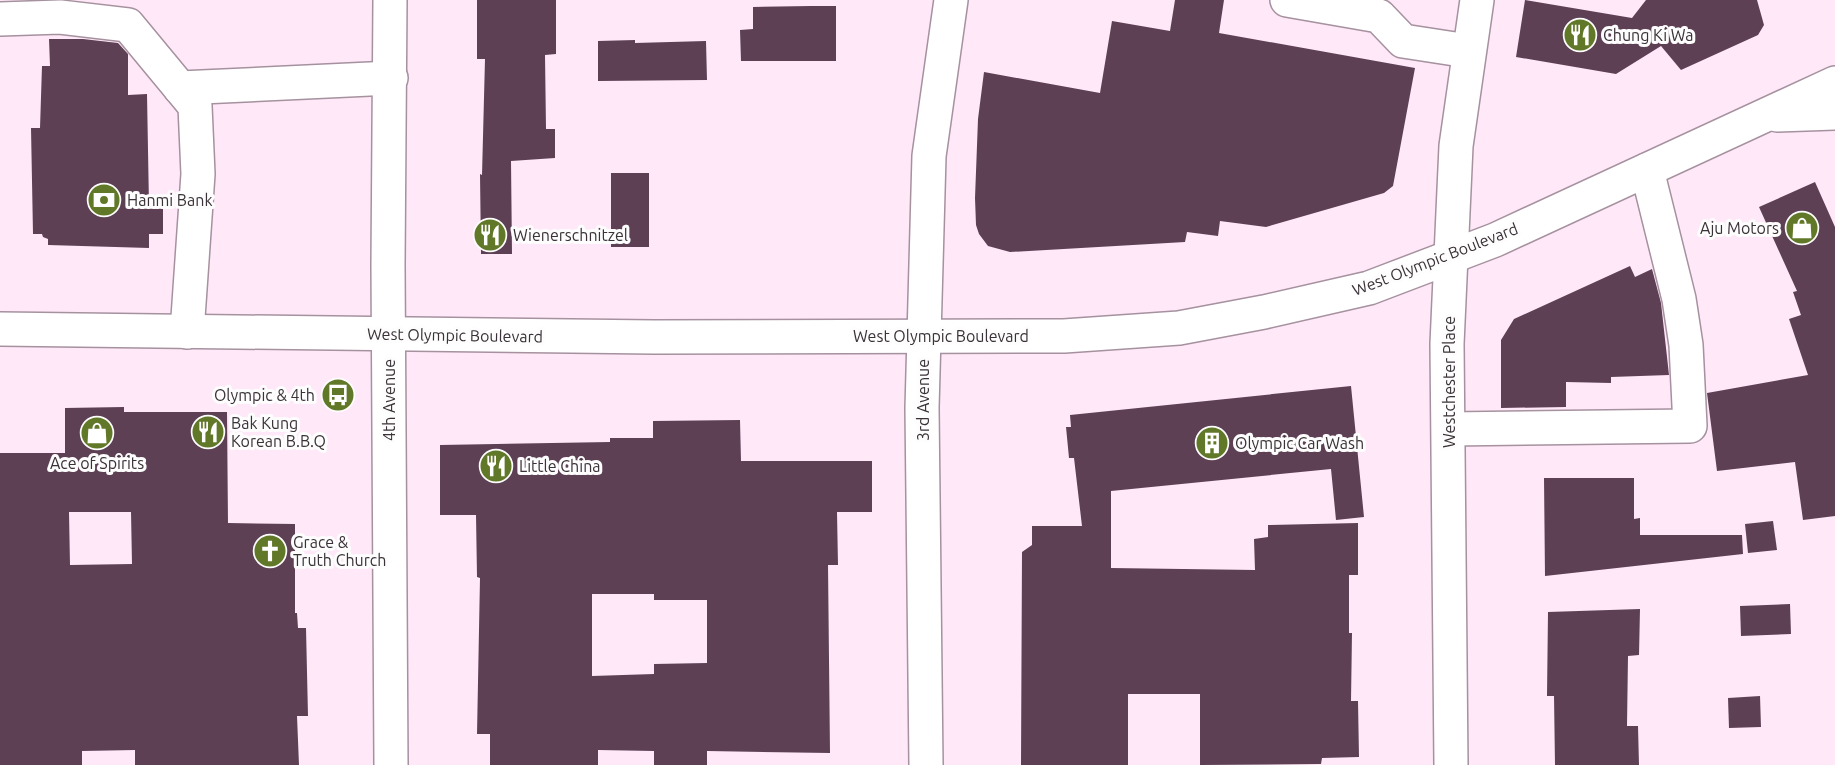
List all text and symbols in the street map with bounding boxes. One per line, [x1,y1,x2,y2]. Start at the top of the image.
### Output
restaurant icon: Chung Ki Wa [1562,17,1598,53]
place label: Chung Ki Wa [1603,26,1693,44]
bank icon: Hanmi Bank [86,182,122,218]
place label: Hanmi Bank [127,191,212,209]
shop icon: Aju Motors [1784,210,1820,246]
restaurant icon: Wienerschnitzel [472,217,508,253]
street label: West Olympic Boulevard [1350,219,1520,299]
place label: Aju Motors [1700,219,1779,237]
place label: Wienerschnitzel [513,226,628,244]
street label: Westchester Place [1440,316,1458,448]
street label: West Olympic Boulevard [367,324,543,346]
street label: West Olympic Boulevard [853,327,1029,345]
street label: 4th Avenue [380,359,398,441]
street label: 3rd Avenue [914,359,932,441]
bus stop icon: Olympic & 4th [320,377,356,413]
place label: Olympic & 4th [214,386,315,404]
restaurant icon: Bak Kung Korean B.B.Q [190,414,226,450]
place label: Bak Kung Korean B.B.Q [231,414,326,450]
shop icon: Ace of Spirits [79,415,115,451]
building icon: Olympic Car Wash [1194,425,1230,461]
place label: Olympic Car Wash [1235,434,1364,452]
restaurant icon: Little China [478,448,514,484]
place label: Ace of Spirits [50,454,144,472]
place label: Little China [519,457,601,475]
church icon: Grace & Truth Church [252,533,288,569]
place label: Grace & Truth Church [293,533,386,569]

